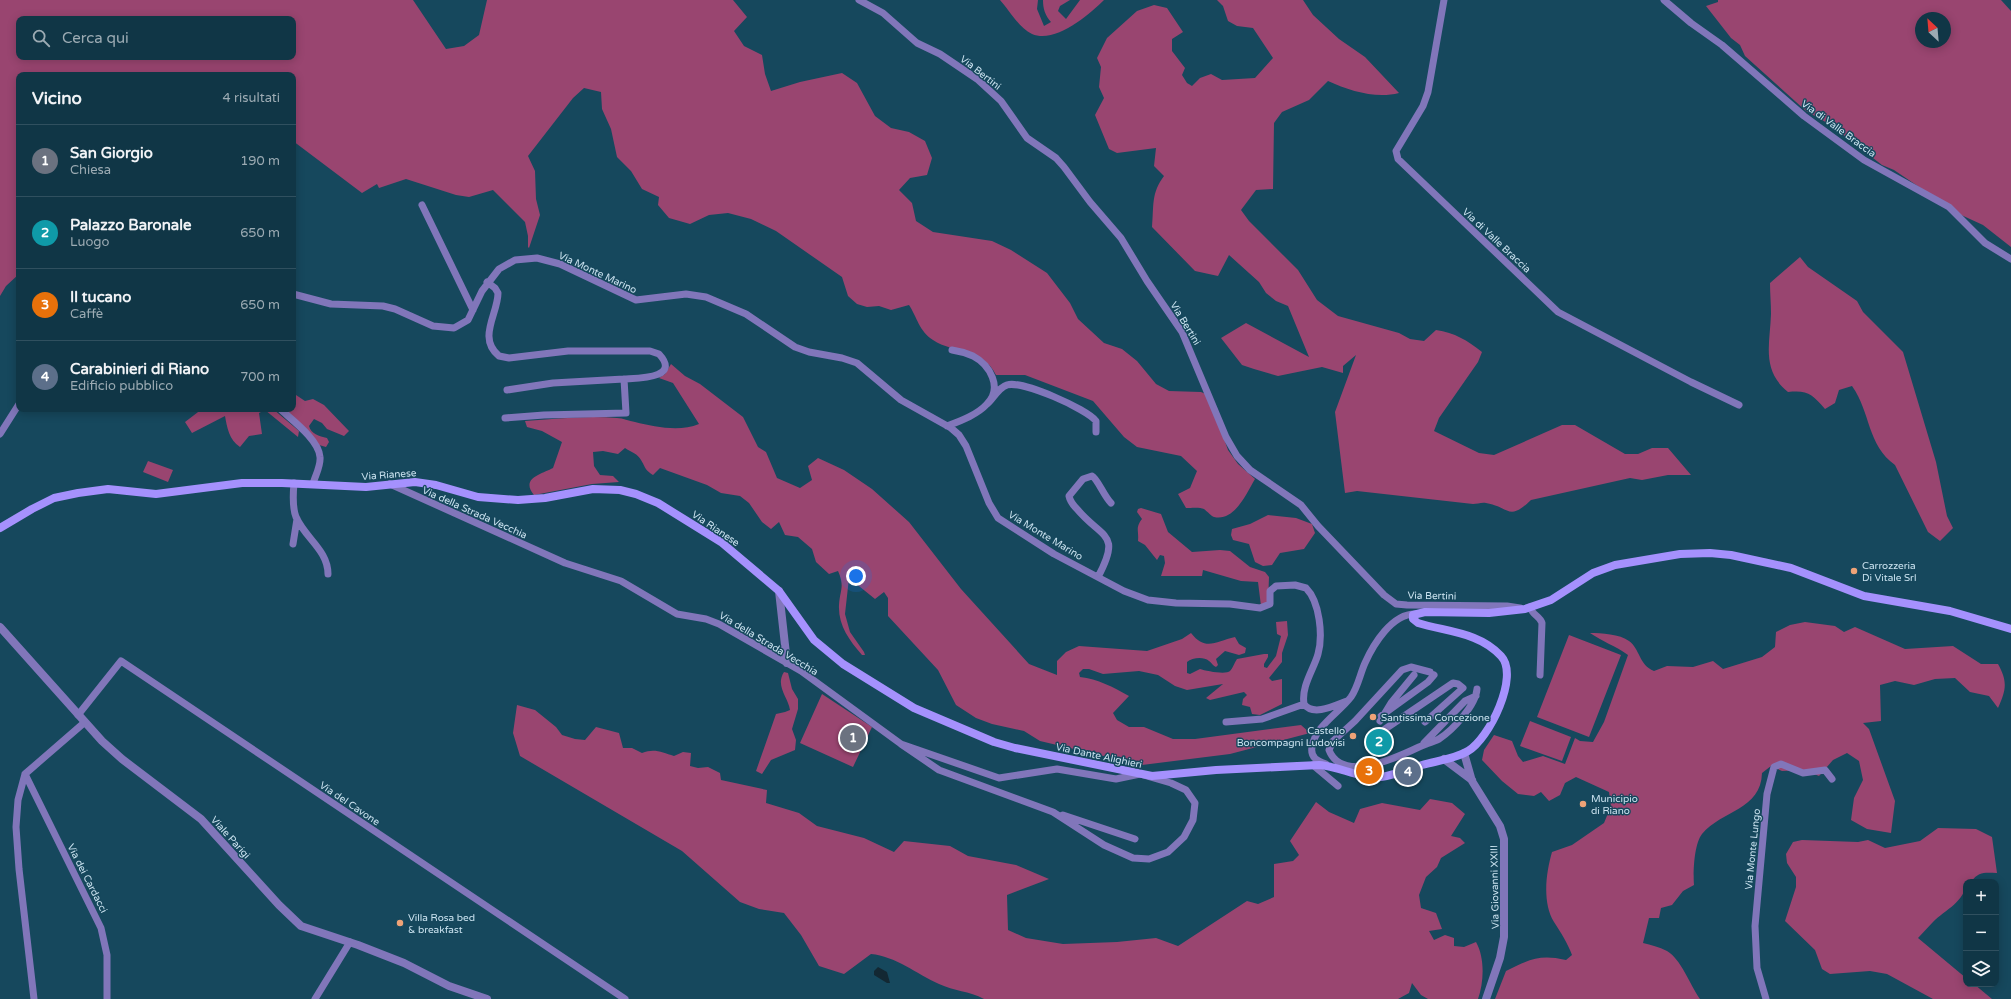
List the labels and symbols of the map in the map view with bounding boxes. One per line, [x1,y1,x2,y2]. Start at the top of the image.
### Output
north arrow [1915,12,1951,48]
street label: Via Bertini [957,53,1003,93]
street label: Via di Valle Braccia [1799,98,1878,160]
street label: Via di Valle Braccia [1460,206,1533,276]
street label: Via Monte Marino [557,250,639,296]
street label: Via Bertini [1167,300,1203,348]
street label: Via Rianese [361,467,417,483]
street label: Via della Strada Vecchia [420,484,529,541]
street label: Via Rianese [689,508,742,549]
street label: Via Monte Marino [1006,509,1085,563]
place label: Carrozzeria Di Vitale Srl [1862,560,1916,584]
your location [846,566,866,586]
marker: Carrozzeria Di Vitale Srl [1849,566,1859,576]
street label: Via Bertini [1407,590,1456,602]
street label: Via della Strada Vecchia [717,610,820,678]
marker: Santissima Concezione [1368,712,1378,722]
place label: Santissima Concezione [1381,712,1490,724]
pin: 1 [840,723,866,753]
place label: Castello Boncompagni Ludovisi [1237,725,1345,749]
pin: 2 [1366,727,1392,757]
marker: Castello Boncompagni Ludovisi [1348,731,1358,741]
street label: Via Dante Alighieri [1055,741,1143,771]
pin: 3 [1356,756,1382,786]
pin: 4 [1395,757,1421,787]
street label: Via del Cavone [317,779,382,829]
place label: Municipio di Riano [1591,793,1638,817]
marker: Municipio di Riano [1578,799,1588,809]
street label: Via Monte Lungo [1743,808,1763,890]
street label: Viale Parigi [208,814,252,861]
street label: Via dei Cardacci [65,842,110,915]
street label: Via Giovanni XXIII [1488,845,1502,929]
place label: Villa Rosa bed & breakfast [408,912,475,936]
marker: Villa Rosa bed & breakfast [395,918,405,928]

